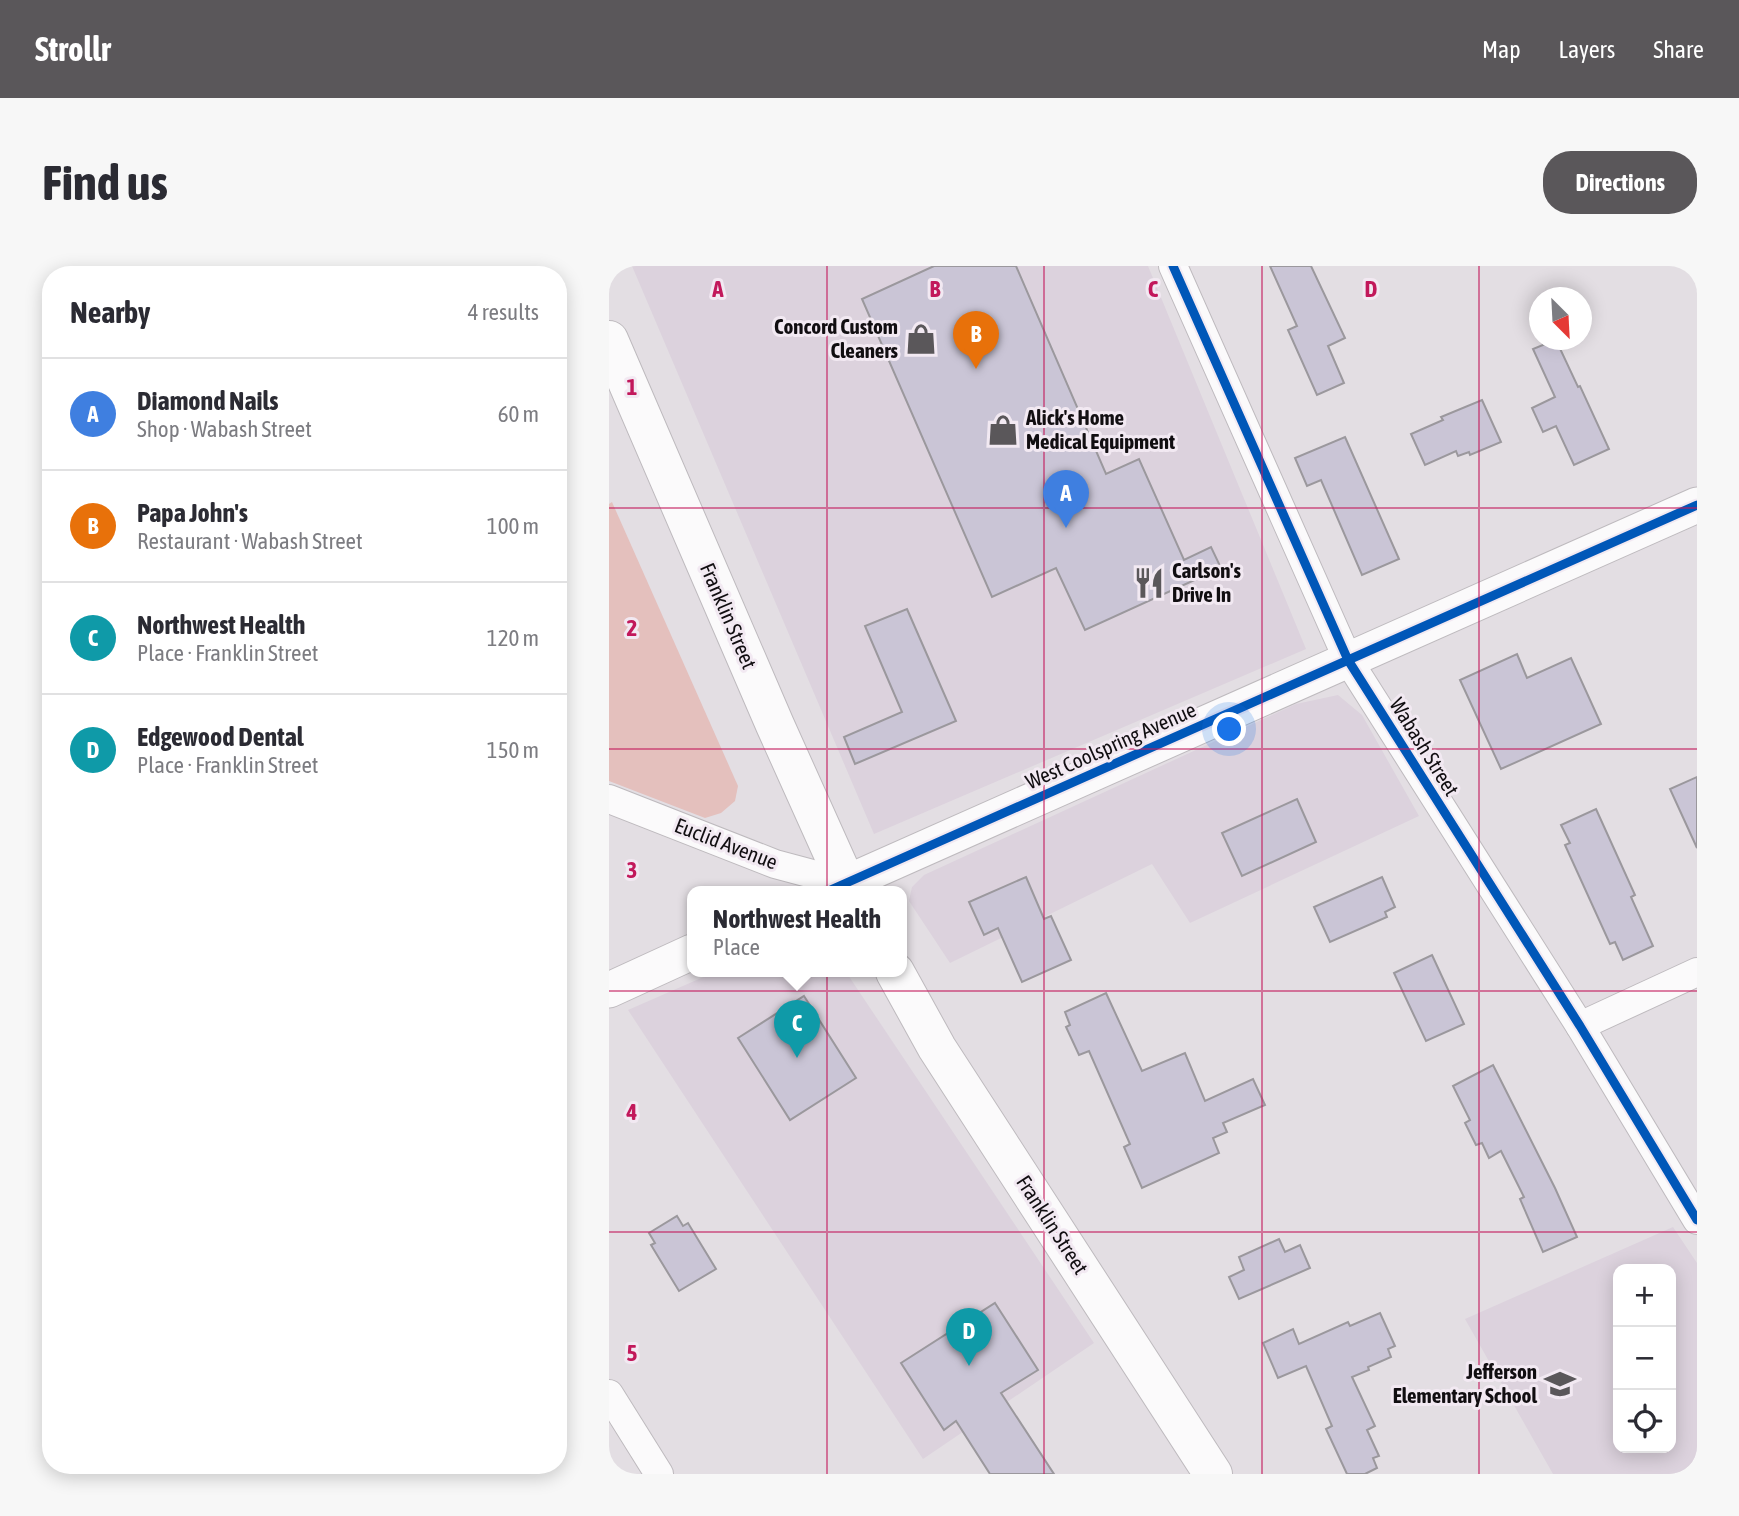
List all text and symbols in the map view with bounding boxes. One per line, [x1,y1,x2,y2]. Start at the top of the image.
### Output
text: Strollr [35,30,111,68]
text: Map [1482,36,1521,63]
text: Layers [1559,36,1615,63]
text: Share [1653,36,1704,63]
button: Directions [1543,151,1697,214]
text: Find us [42,154,168,210]
text: A [711,276,724,302]
text: B [930,276,941,302]
text: C [1148,276,1159,302]
text: D [1365,276,1378,302]
north arrow [1529,287,1592,350]
text: Nearby [70,295,150,329]
text: 4 results [468,299,539,325]
pin: B [953,311,999,369]
place label: Concord Custom Cleaners [774,314,899,362]
shop icon: Concord Custom Cleaners [904,322,938,356]
text: 1 [627,374,638,400]
text: Diamond Nails [137,386,279,416]
text: A [87,401,99,427]
text: 60 m [498,401,539,427]
place label: Alick's Home Medical Equipment [1025,405,1175,453]
shop icon: Alick's Home Medical Equipment [986,413,1020,447]
text: Shop · Wabash Street [137,416,312,442]
pin: A [1043,470,1089,528]
text: Papa John's [137,498,248,528]
text: B [88,513,98,539]
text: 100 m [487,513,539,539]
text: Restaurant · Wabash Street [137,528,363,554]
place label: Carlson's Drive In [1172,558,1241,606]
street label: Franklin Street [696,559,762,672]
restaurant icon: Carlson's Drive In [1132,566,1166,600]
text: Northwest Health [137,610,305,640]
text: 2 [627,615,637,641]
text: C [88,625,98,651]
text: 120 m [487,625,539,651]
text: Place · Franklin Street [137,640,319,666]
street label: Wabash Street [1385,693,1464,800]
street label: West Coolspring Avenue [1022,697,1199,793]
your location [1212,712,1246,746]
text: Edgewood Dental [137,722,304,752]
text: D [87,737,99,763]
text: 150 m [487,737,539,763]
text: Place · Franklin Street [137,752,319,778]
street label: Euclid Avenue [672,812,781,874]
text: 3 [627,857,637,883]
popup [687,886,907,977]
text: Northwest Health [713,904,881,934]
text: Place [713,934,760,960]
pin: C [774,1000,820,1058]
text: 4 [626,1099,638,1125]
street label: Franklin Street [1012,1171,1094,1278]
map controls [1613,1264,1676,1453]
button: + [1613,1264,1676,1327]
pin: D [946,1308,992,1366]
button: − [1613,1327,1676,1390]
text: 5 [627,1340,638,1366]
place label: Jefferson Elementary School [1393,1359,1537,1407]
school or university icon: Jefferson Elementary School [1543,1367,1577,1401]
button: locate [1613,1390,1676,1453]

